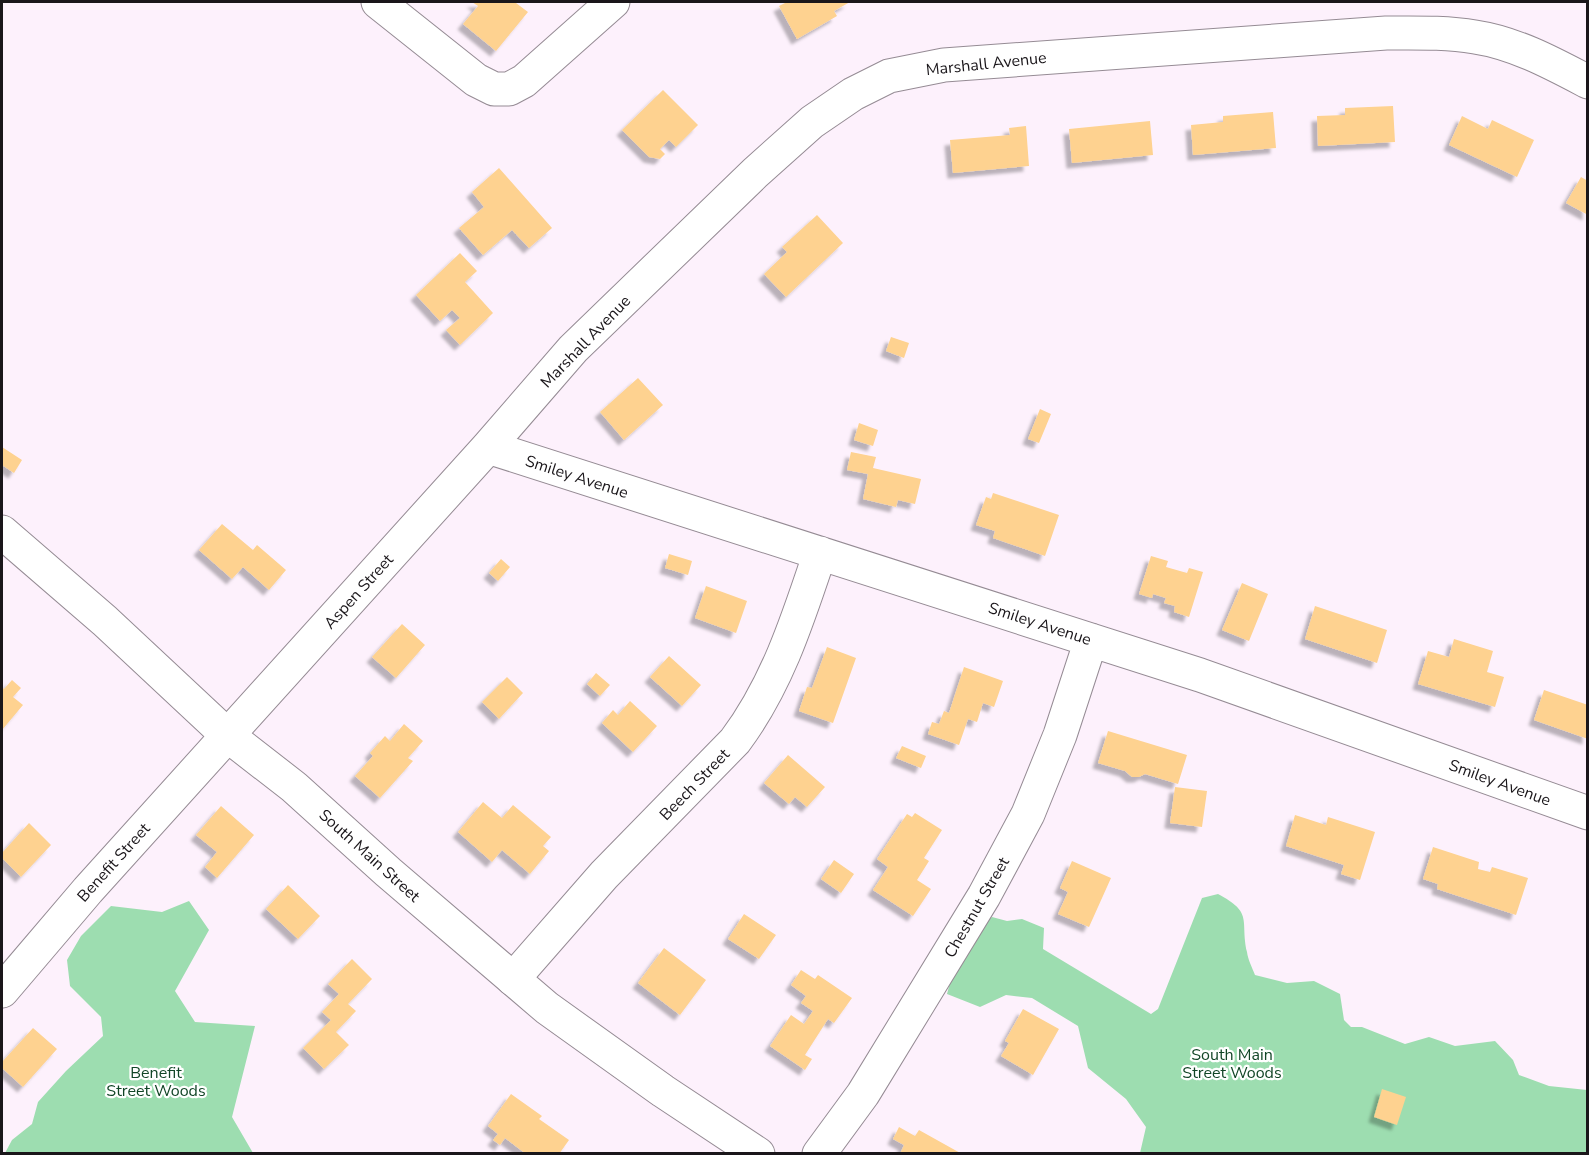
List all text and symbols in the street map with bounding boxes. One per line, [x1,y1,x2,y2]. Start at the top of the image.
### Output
street label: Marshall Avenue [925,47,1047,81]
street label: Marshall Avenue [536,290,636,393]
street label: Smiley Avenue [522,450,631,504]
street label: Aspen Street [319,549,399,634]
street label: Smiley Avenue [985,597,1094,651]
street label: Beech Street [655,744,735,825]
street label: Smiley Avenue [1446,754,1554,812]
street label: South Main Street [314,804,425,907]
street label: Benefit Street [72,818,155,907]
street label: Chestnut Street [939,853,1015,962]
park label: South Main Street Woods [1182,1044,1282,1084]
park label: Benefit Street Woods [106,1062,206,1102]

